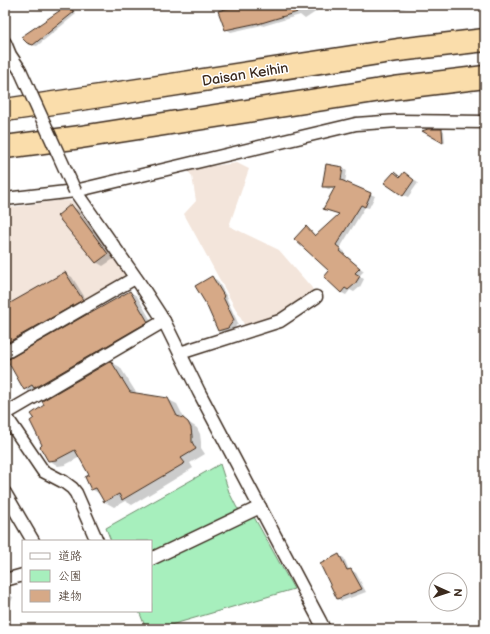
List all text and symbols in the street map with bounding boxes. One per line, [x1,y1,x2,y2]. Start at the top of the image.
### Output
street label: Daisan Keihin [201,59,290,90]
legend [22,540,152,612]
text: 道路 [58,549,82,564]
text: 公園 [58,569,82,584]
north arrow [428,572,468,612]
text: N [451,588,464,597]
text: 建物 [58,589,82,604]

